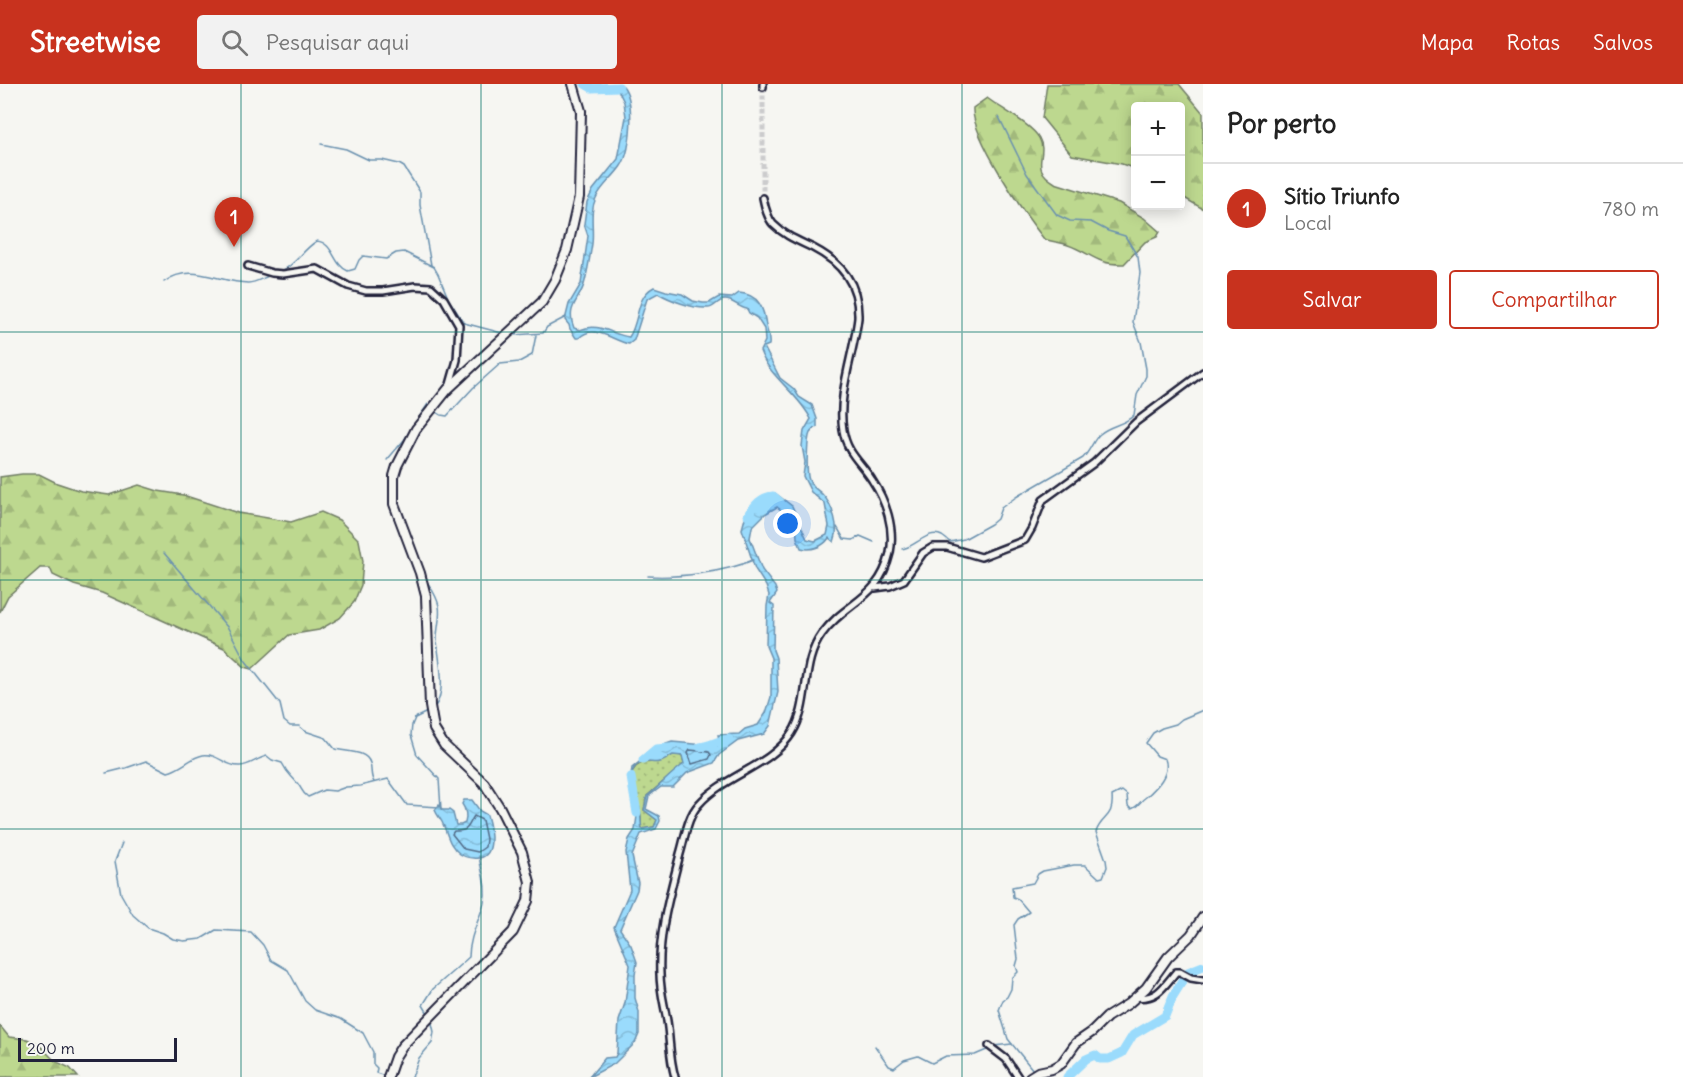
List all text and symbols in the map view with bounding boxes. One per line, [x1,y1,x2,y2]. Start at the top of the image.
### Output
search box [197,15,617,69]
text: Streetwise [30,24,161,60]
icon: search [218,26,251,59]
text: Pesquisar aqui [266,28,409,56]
text: Mapa [1421,29,1474,56]
text: Rotas [1507,29,1560,56]
text: Salvos [1593,29,1653,56]
map controls [1131,102,1185,210]
button: + [1131,102,1185,156]
text: Por perto [1227,107,1336,140]
button: − [1131,156,1185,210]
text: Sítio Triunfo [1284,182,1400,210]
text: 1 [1243,196,1250,221]
text: 780 m [1602,196,1659,221]
pin: 1 [214,198,254,247]
text: Local [1284,210,1332,235]
button: Salvar [1227,270,1437,329]
button: Compartilhar [1449,270,1659,329]
your location [773,509,802,538]
scale bar [18,1035,177,1062]
text: 200 m [27,1038,75,1058]

